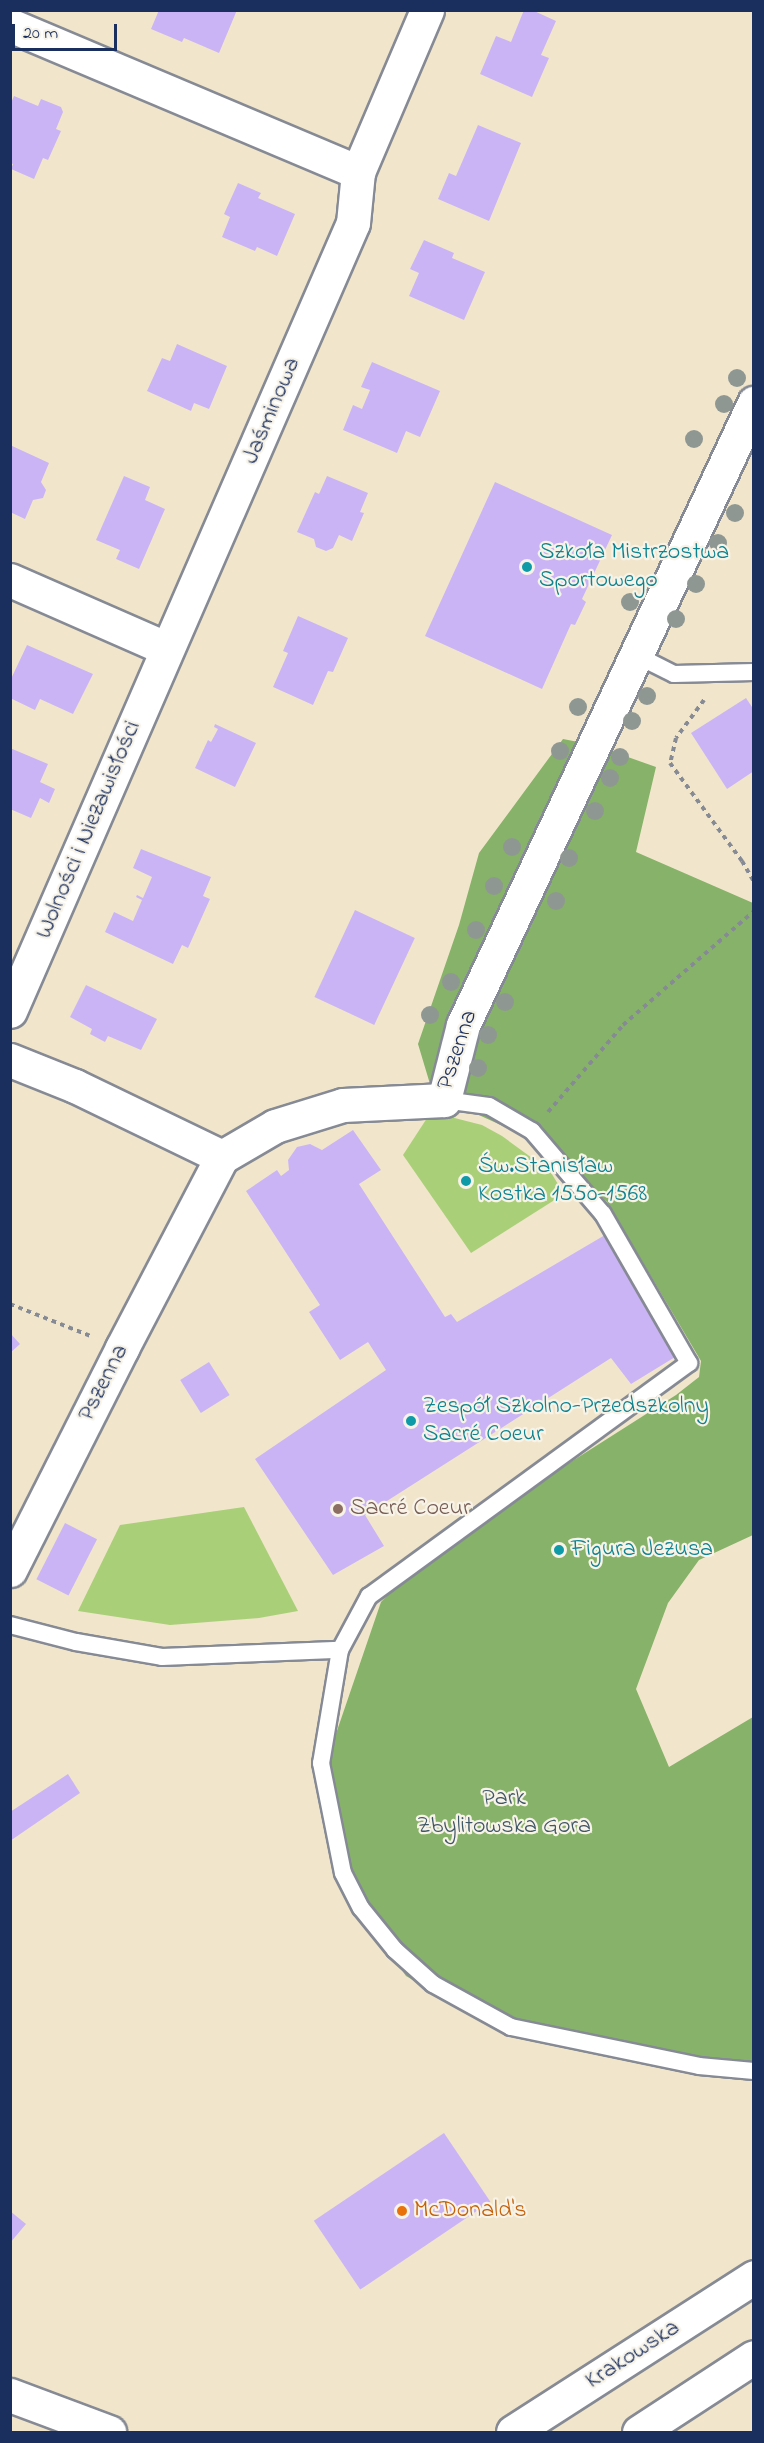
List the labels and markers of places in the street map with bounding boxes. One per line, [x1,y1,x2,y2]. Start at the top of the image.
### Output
place label: Szkoła Mistrzostwa Sportowego [539,539,729,595]
marker: Szkoła Mistrzostwa Sportowego [520,560,534,574]
place label: Św.Stanisław Kostka 1550-1568 [478,1153,647,1209]
marker: Św.Stanisław Kostka 1550-1568 [459,1174,473,1188]
place label: Zespół Szkolno-Przedszkolny Sacré Coeur [423,1393,709,1449]
marker: Zespół Szkolno-Przedszkolny Sacré Coeur [404,1414,418,1428]
place label: Sacré Coeur [350,1495,471,1523]
marker: Sacré Coeur [331,1502,345,1516]
place label: Figura Jezusa [571,1536,713,1564]
marker: Figura Jezusa [552,1543,566,1557]
place label: McDonald's [414,2197,526,2225]
marker: McDonald's [395,2204,409,2218]

